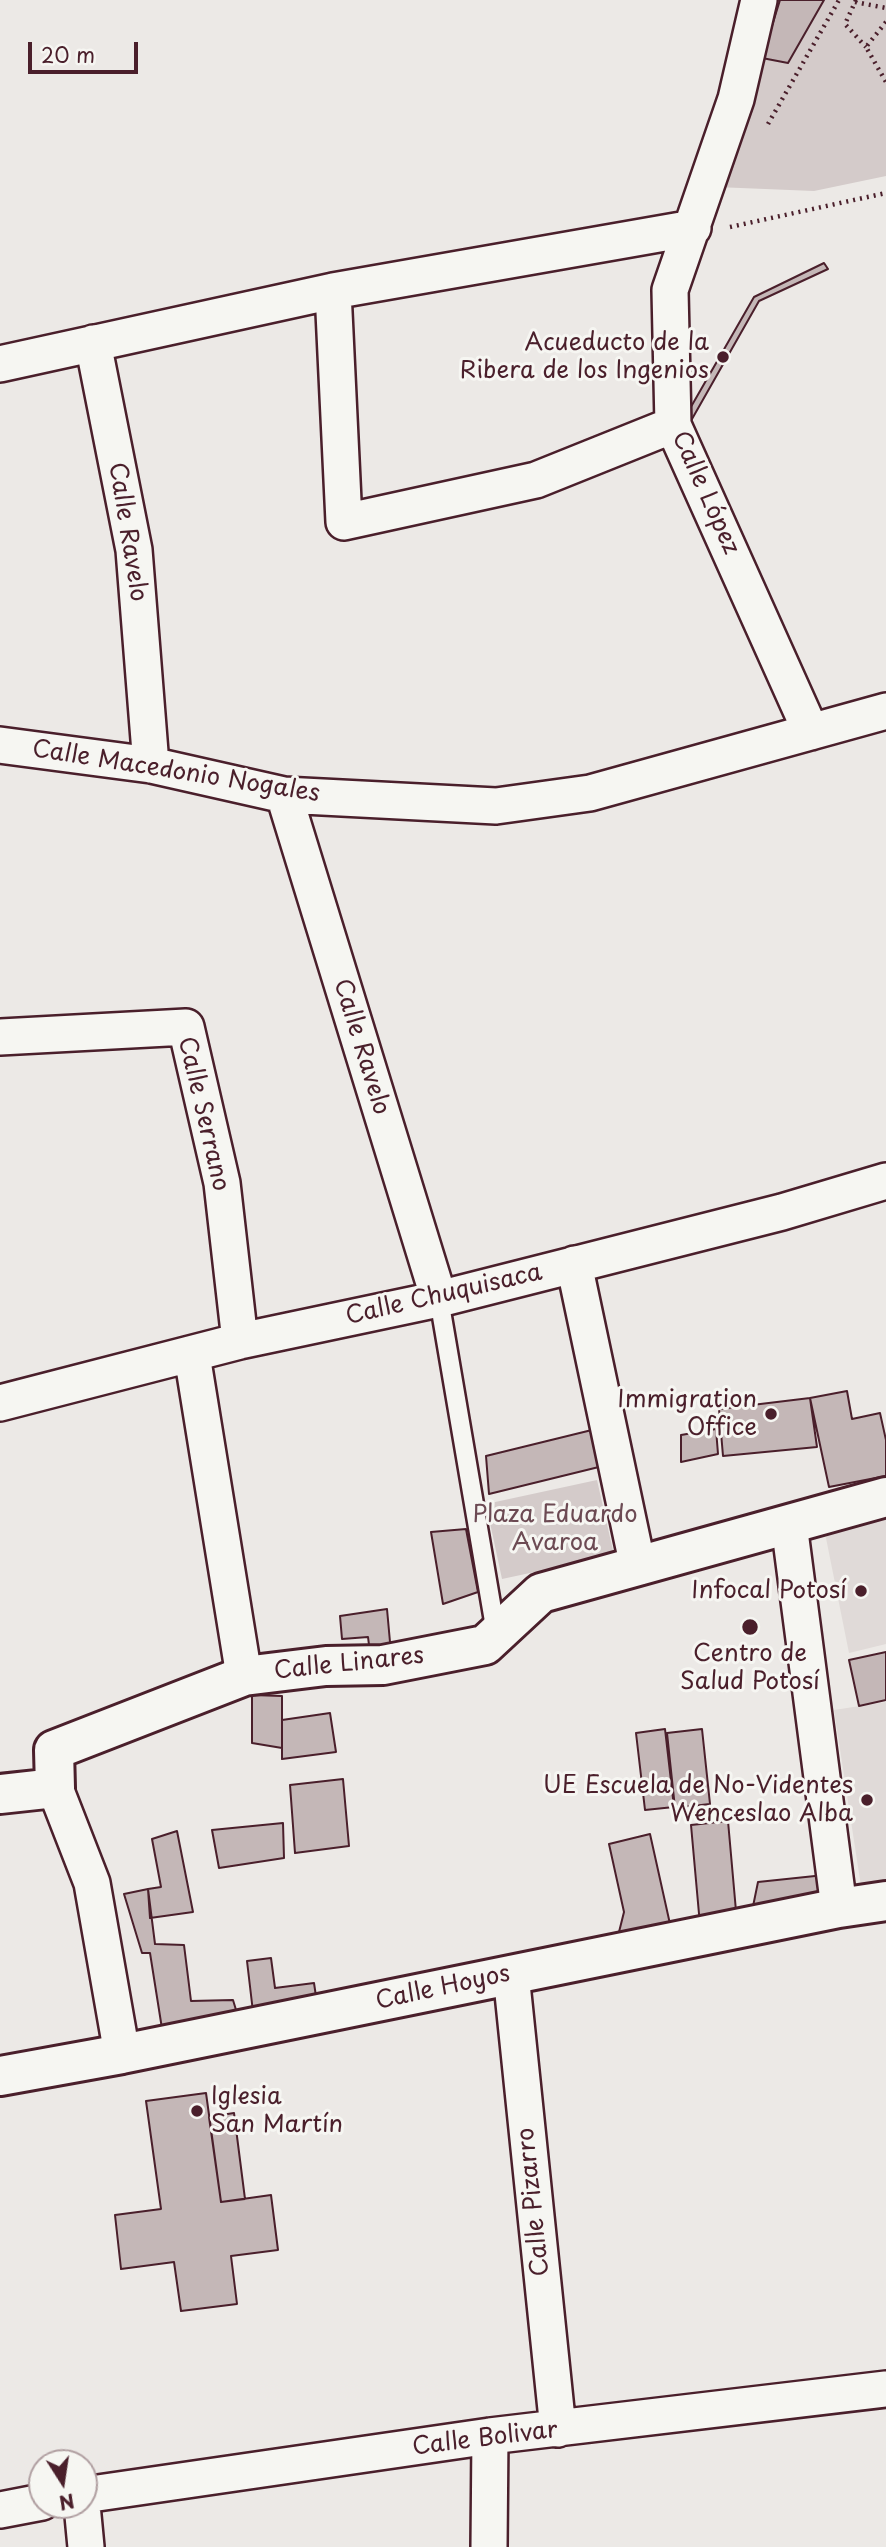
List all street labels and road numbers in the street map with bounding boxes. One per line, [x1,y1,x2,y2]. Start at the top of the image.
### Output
street label: Calle López [665,427,745,559]
street label: Calle Ravelo [102,460,152,604]
street label: Calle Macedonio Nogales [30,735,322,809]
street label: Calle Ravelo [327,976,395,1118]
street label: Calle Serrano [171,1034,235,1194]
street label: Calle Chuquisaca [343,1258,545,1332]
street label: Calle Linares [273,1642,425,1686]
street label: Calle Hoyos [373,1960,513,2016]
street label: Calle Pizarro [512,2126,556,2278]
street label: Calle Bolivar [411,2416,559,2462]

